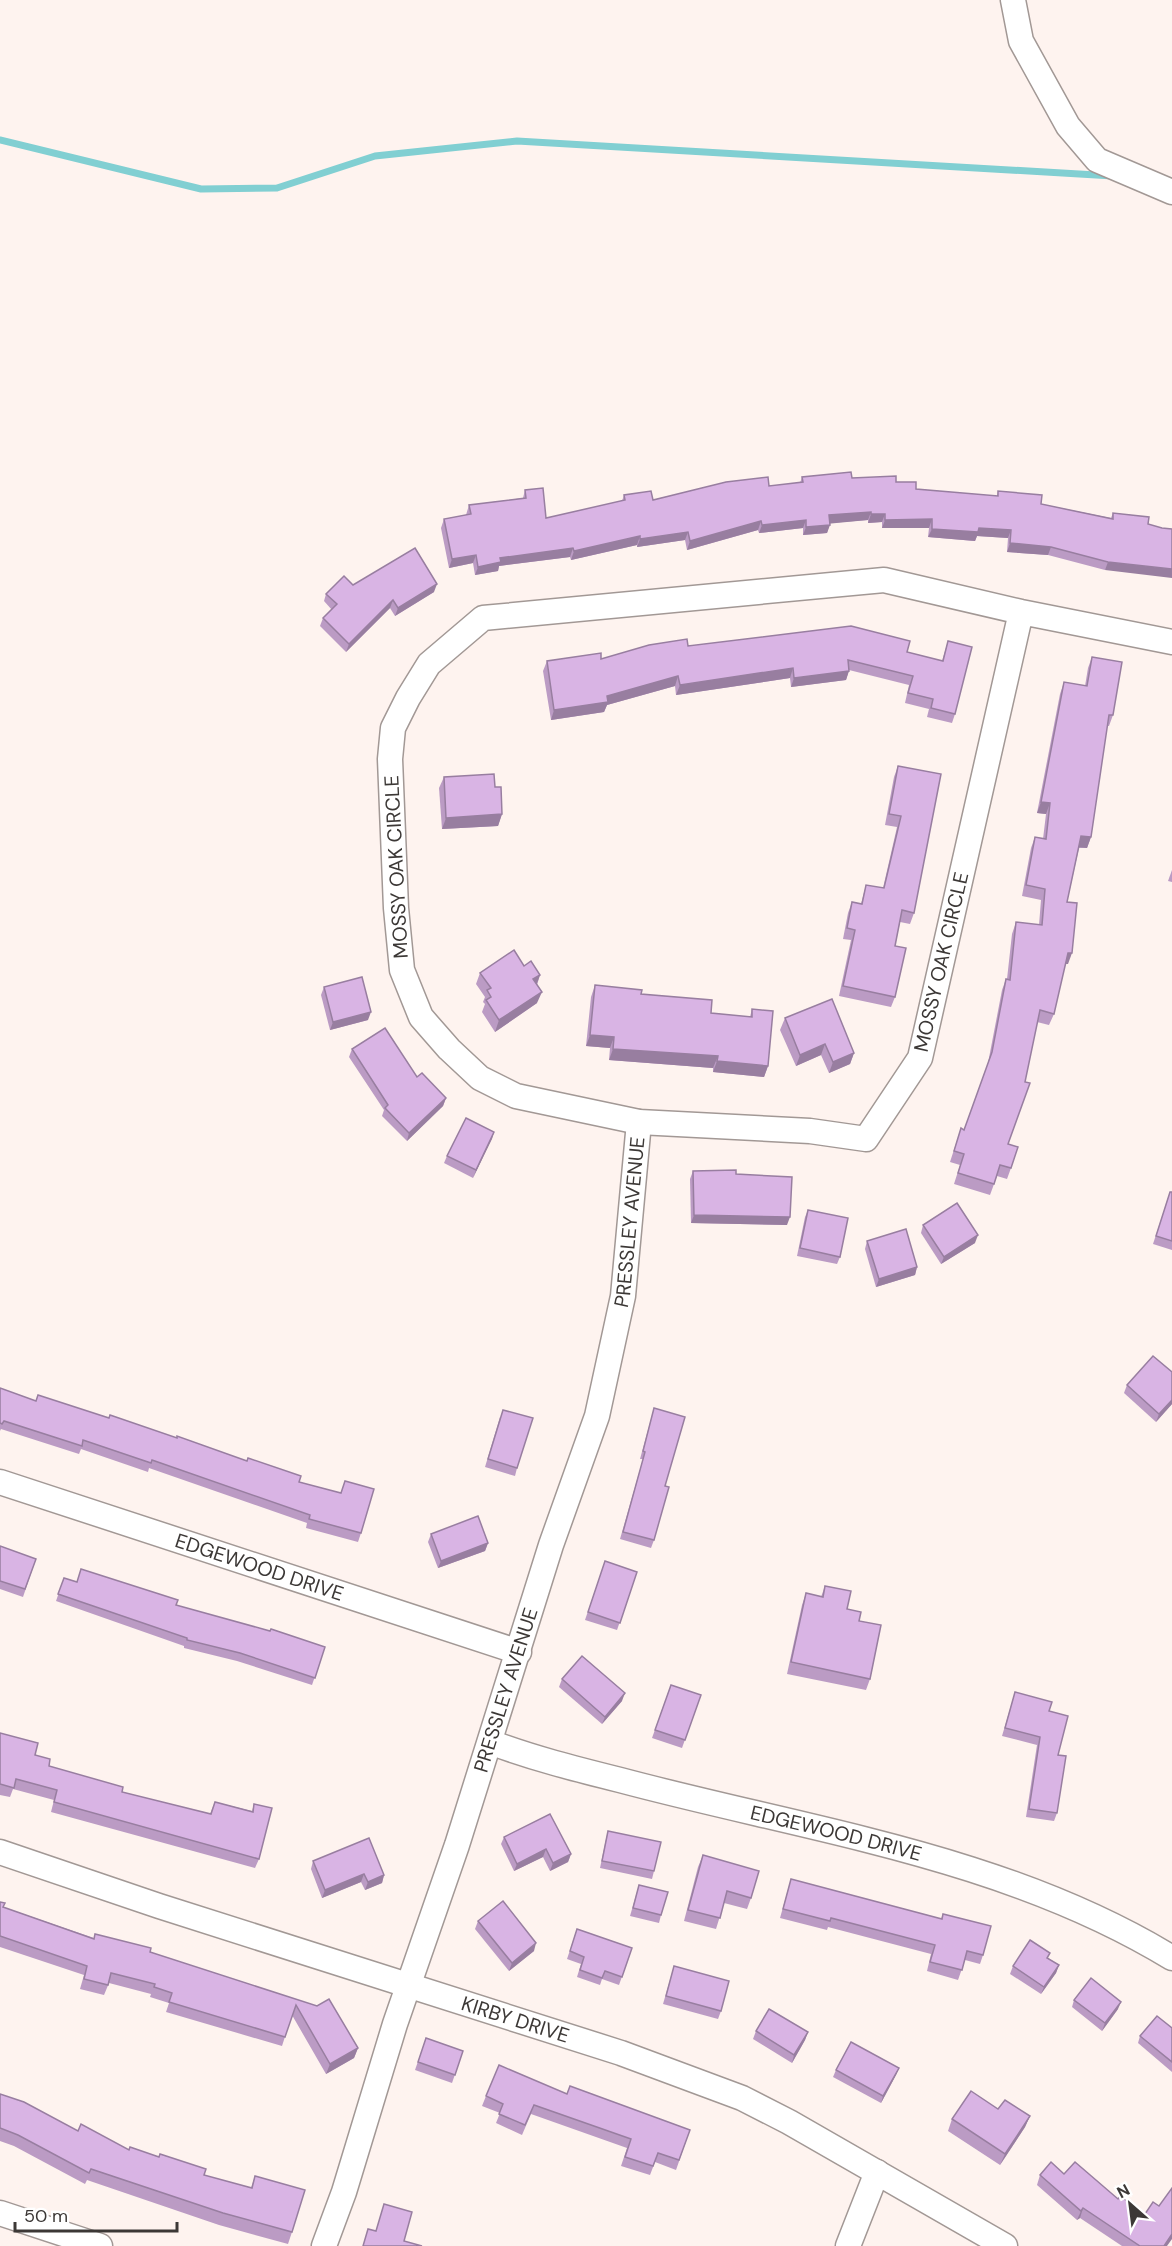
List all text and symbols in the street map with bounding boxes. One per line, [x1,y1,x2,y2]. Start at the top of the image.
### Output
street label: MOSSY OAK CIRCLE [378,775,414,959]
street label: MOSSY OAK CIRCLE [908,870,974,1054]
street label: PRESSLEY AVENUE [608,1136,651,1310]
street label: EDGEWOOD DRIVE [172,1527,347,1607]
street label: PRESSLEY AVENUE [468,1604,544,1776]
street label: EDGEWOOD DRIVE [748,1799,925,1867]
street label: KIRBY DRIVE [458,1990,573,2049]
north arrow [1100,2174,1160,2234]
text: N [1113,2179,1133,2203]
scale bar [15,2195,177,2233]
text: 50 m [24,2204,68,2228]

